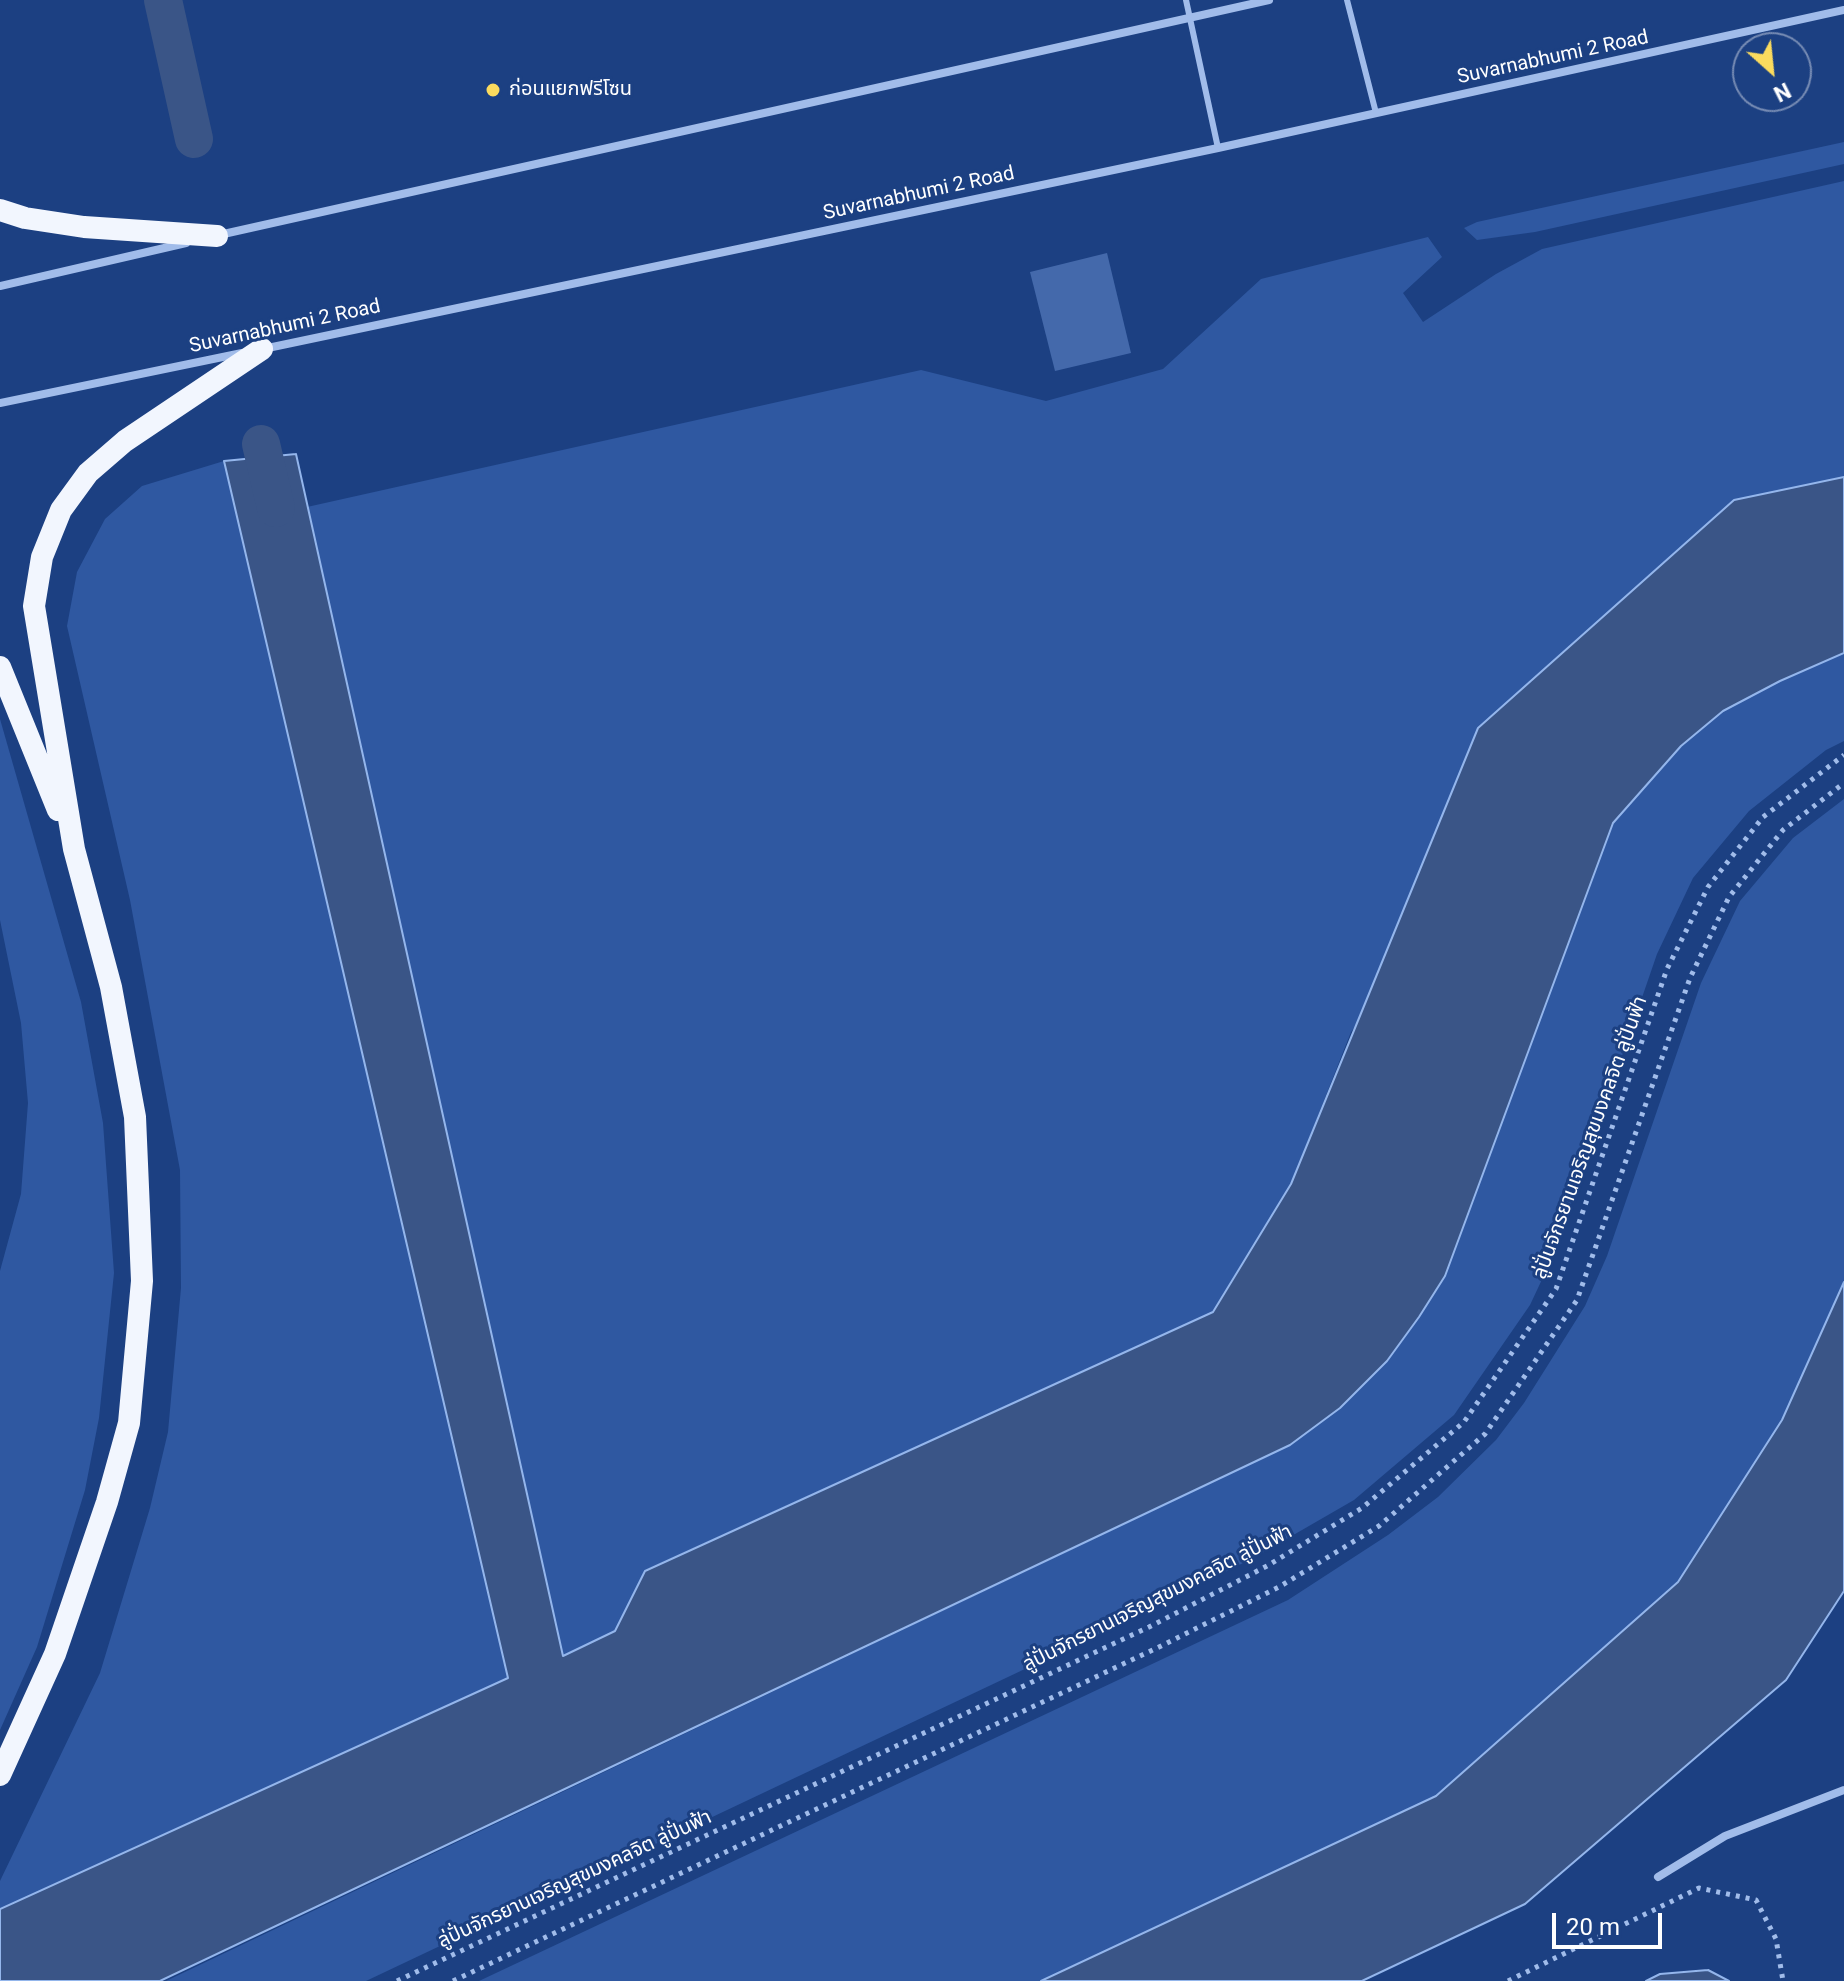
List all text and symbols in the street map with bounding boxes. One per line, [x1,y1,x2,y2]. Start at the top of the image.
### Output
street label: Suvarnabhumi 2 Road [1455,26,1651,90]
north arrow [1732,32,1812,112]
text: N [1770,77,1795,107]
place label: ก่อนแยกฟรีโซน [509,78,632,102]
marker: ก่อนแยกฟรีโซน [484,81,502,99]
street label: Suvarnabhumi 2 Road [821,162,1017,226]
street label: Suvarnabhumi 2 Road [187,295,383,359]
street label: ลู่ปั่นจักรยานเจริญสุขมงคลจิต ลู่ปั่นฟ้า [1529,993,1653,1283]
street label: ลู่ปั่นจักรยานเจริญสุขมงคลจิต ลู่ปั่นฟ้า [1019,1520,1297,1678]
street label: ลู่ปั่นจักรยานเจริญสุขมงคลจิต ลู่ปั่นฟ้า [434,1806,716,1954]
scale bar [1556,1897,1666,1947]
text: 20 m [1566,1913,1620,1941]

